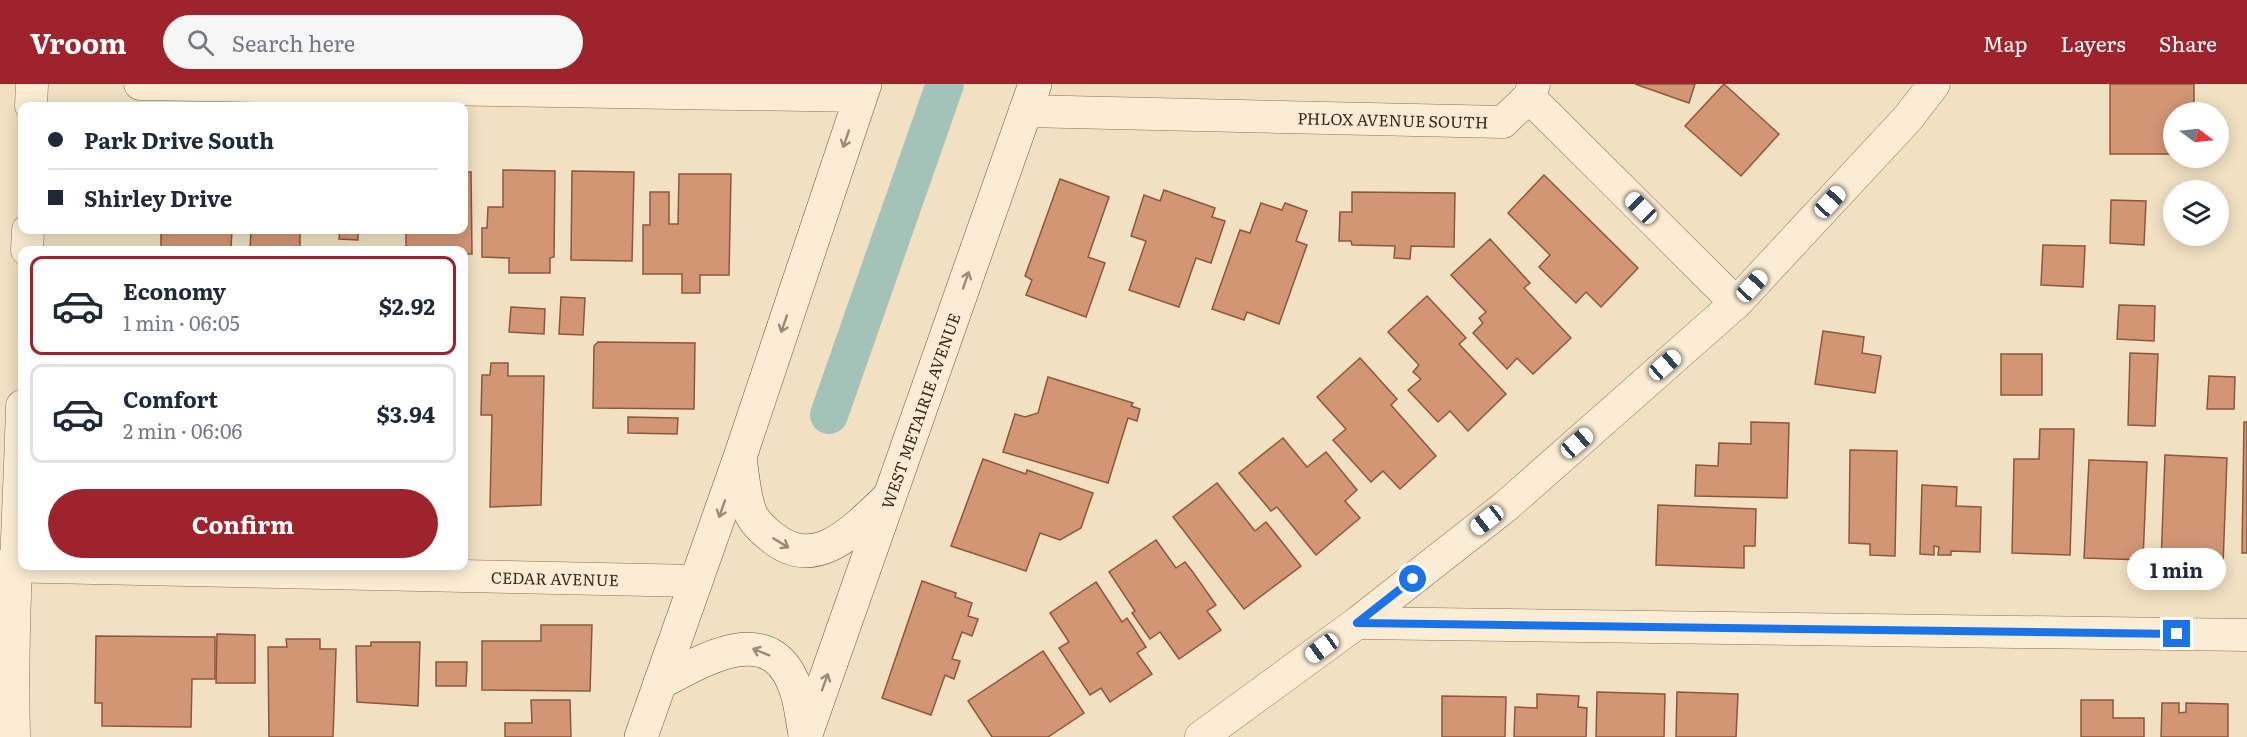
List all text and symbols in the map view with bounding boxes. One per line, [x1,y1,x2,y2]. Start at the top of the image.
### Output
search box [163,15,583,69]
text: Vroom [30,21,127,63]
icon: search [184,26,217,59]
text: Search here [232,26,355,59]
text: Map [1983,27,2028,58]
text: Layers [2061,27,2126,58]
text: Share [2159,27,2217,58]
north arrow [2163,102,2229,168]
map controls [2163,102,2229,246]
street label: PHLOX AVENUE SOUTH [1297,105,1489,134]
text: Park Drive South [84,123,274,156]
one-way arrow [840,129,851,148]
button: layers [2163,180,2229,246]
text: Shirley Drive [84,181,232,214]
car [1811,183,1849,221]
car [1622,189,1660,227]
car [1733,267,1771,305]
one-way arrow [962,271,973,290]
text: Economy [123,274,226,307]
icon: car [51,279,105,333]
text: $2.92 [379,289,435,322]
text: 1 min · 06:05 [123,307,240,337]
street label: WEST METAIRIE AVENUE [874,309,966,512]
one-way arrow [778,314,789,333]
car [1646,346,1684,384]
text: Comfort [123,382,218,415]
icon: car [51,387,105,441]
text: $3.94 [377,397,435,430]
text: 2 min · 06:06 [123,415,242,445]
car [1558,424,1596,462]
button: Confirm [48,489,438,558]
one-way arrow [715,499,726,518]
car [1467,502,1507,538]
one-way arrow [772,538,789,550]
callout: 1 min [2128,547,2226,589]
text: 1 min [2150,554,2203,584]
street label: CEDAR AVENUE [491,565,619,591]
route start [1399,565,1426,592]
route end [2163,620,2190,647]
car [1302,630,1342,666]
one-way arrow [753,646,771,657]
one-way arrow [820,673,831,692]

